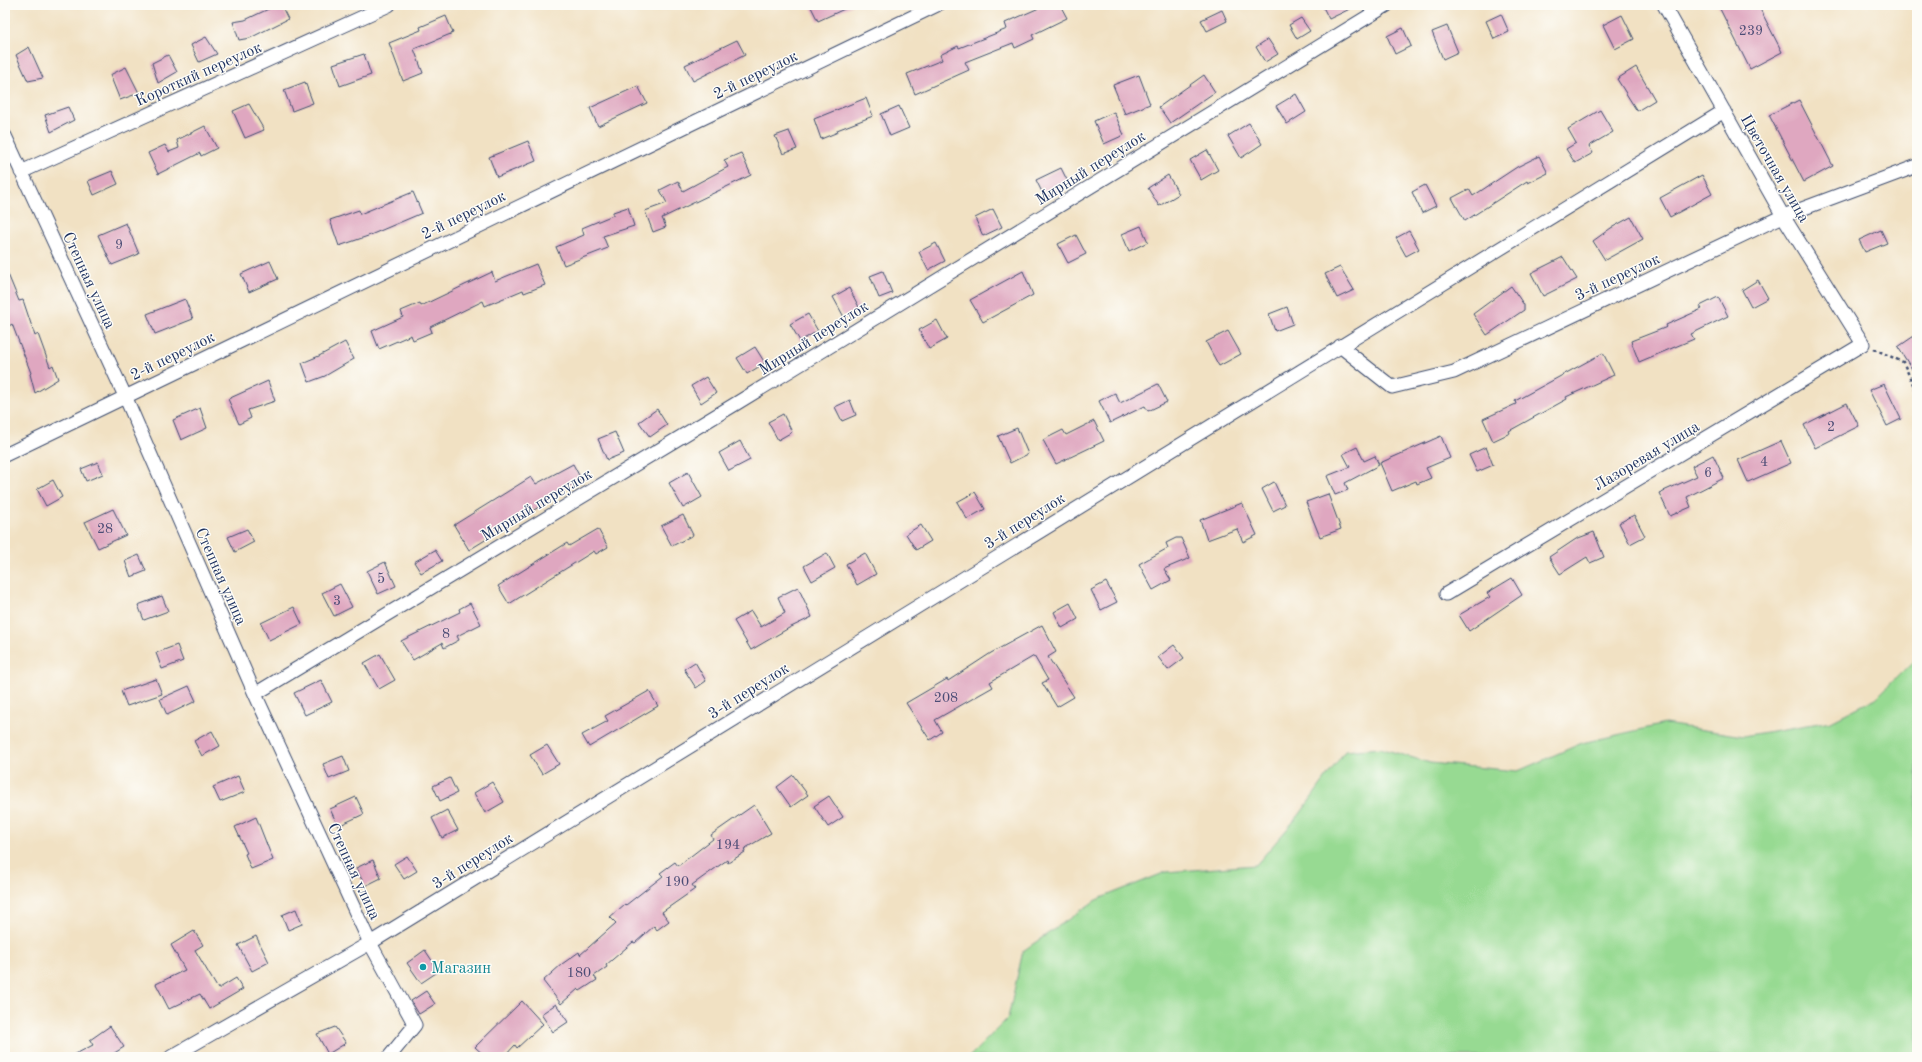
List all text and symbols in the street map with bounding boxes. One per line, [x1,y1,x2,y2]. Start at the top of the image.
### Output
house number: 239 [1739,24,1763,38]
street label: Короткий переулок [133,40,264,110]
street label: 2-й переулок [711,49,801,103]
street label: Цветочная улица [1737,112,1812,226]
street label: Мирный переулок [1033,128,1149,209]
street label: 2-й переулок [419,189,509,243]
street label: Степная улица [59,230,118,332]
house number: 9 [115,238,123,252]
street label: 3-й переулок [1573,251,1663,304]
street label: Мирный переулок [756,298,872,379]
street label: 2-й переулок [128,330,218,384]
street label: Лазоревая улица [1591,419,1703,495]
house number: 2 [1827,420,1835,434]
house number: 4 [1760,455,1768,469]
street label: Мирный переулок [479,466,595,545]
house number: 6 [1704,466,1712,480]
street label: 3-й переулок [982,491,1068,553]
house number: 28 [97,522,113,536]
street label: Степная улица [192,526,249,628]
house number: 5 [377,572,385,586]
house number: 3 [333,594,341,608]
house number: 8 [442,627,450,641]
street label: 3-й переулок [706,661,792,723]
house number: 208 [934,691,958,705]
street label: Степная улица [324,821,383,923]
street label: 3-й переулок [430,831,516,893]
house number: 194 [716,838,740,852]
house number: 190 [665,875,689,889]
place label: Магазин [431,961,491,977]
marker: Магазин [418,962,428,972]
house number: 180 [567,966,591,980]

